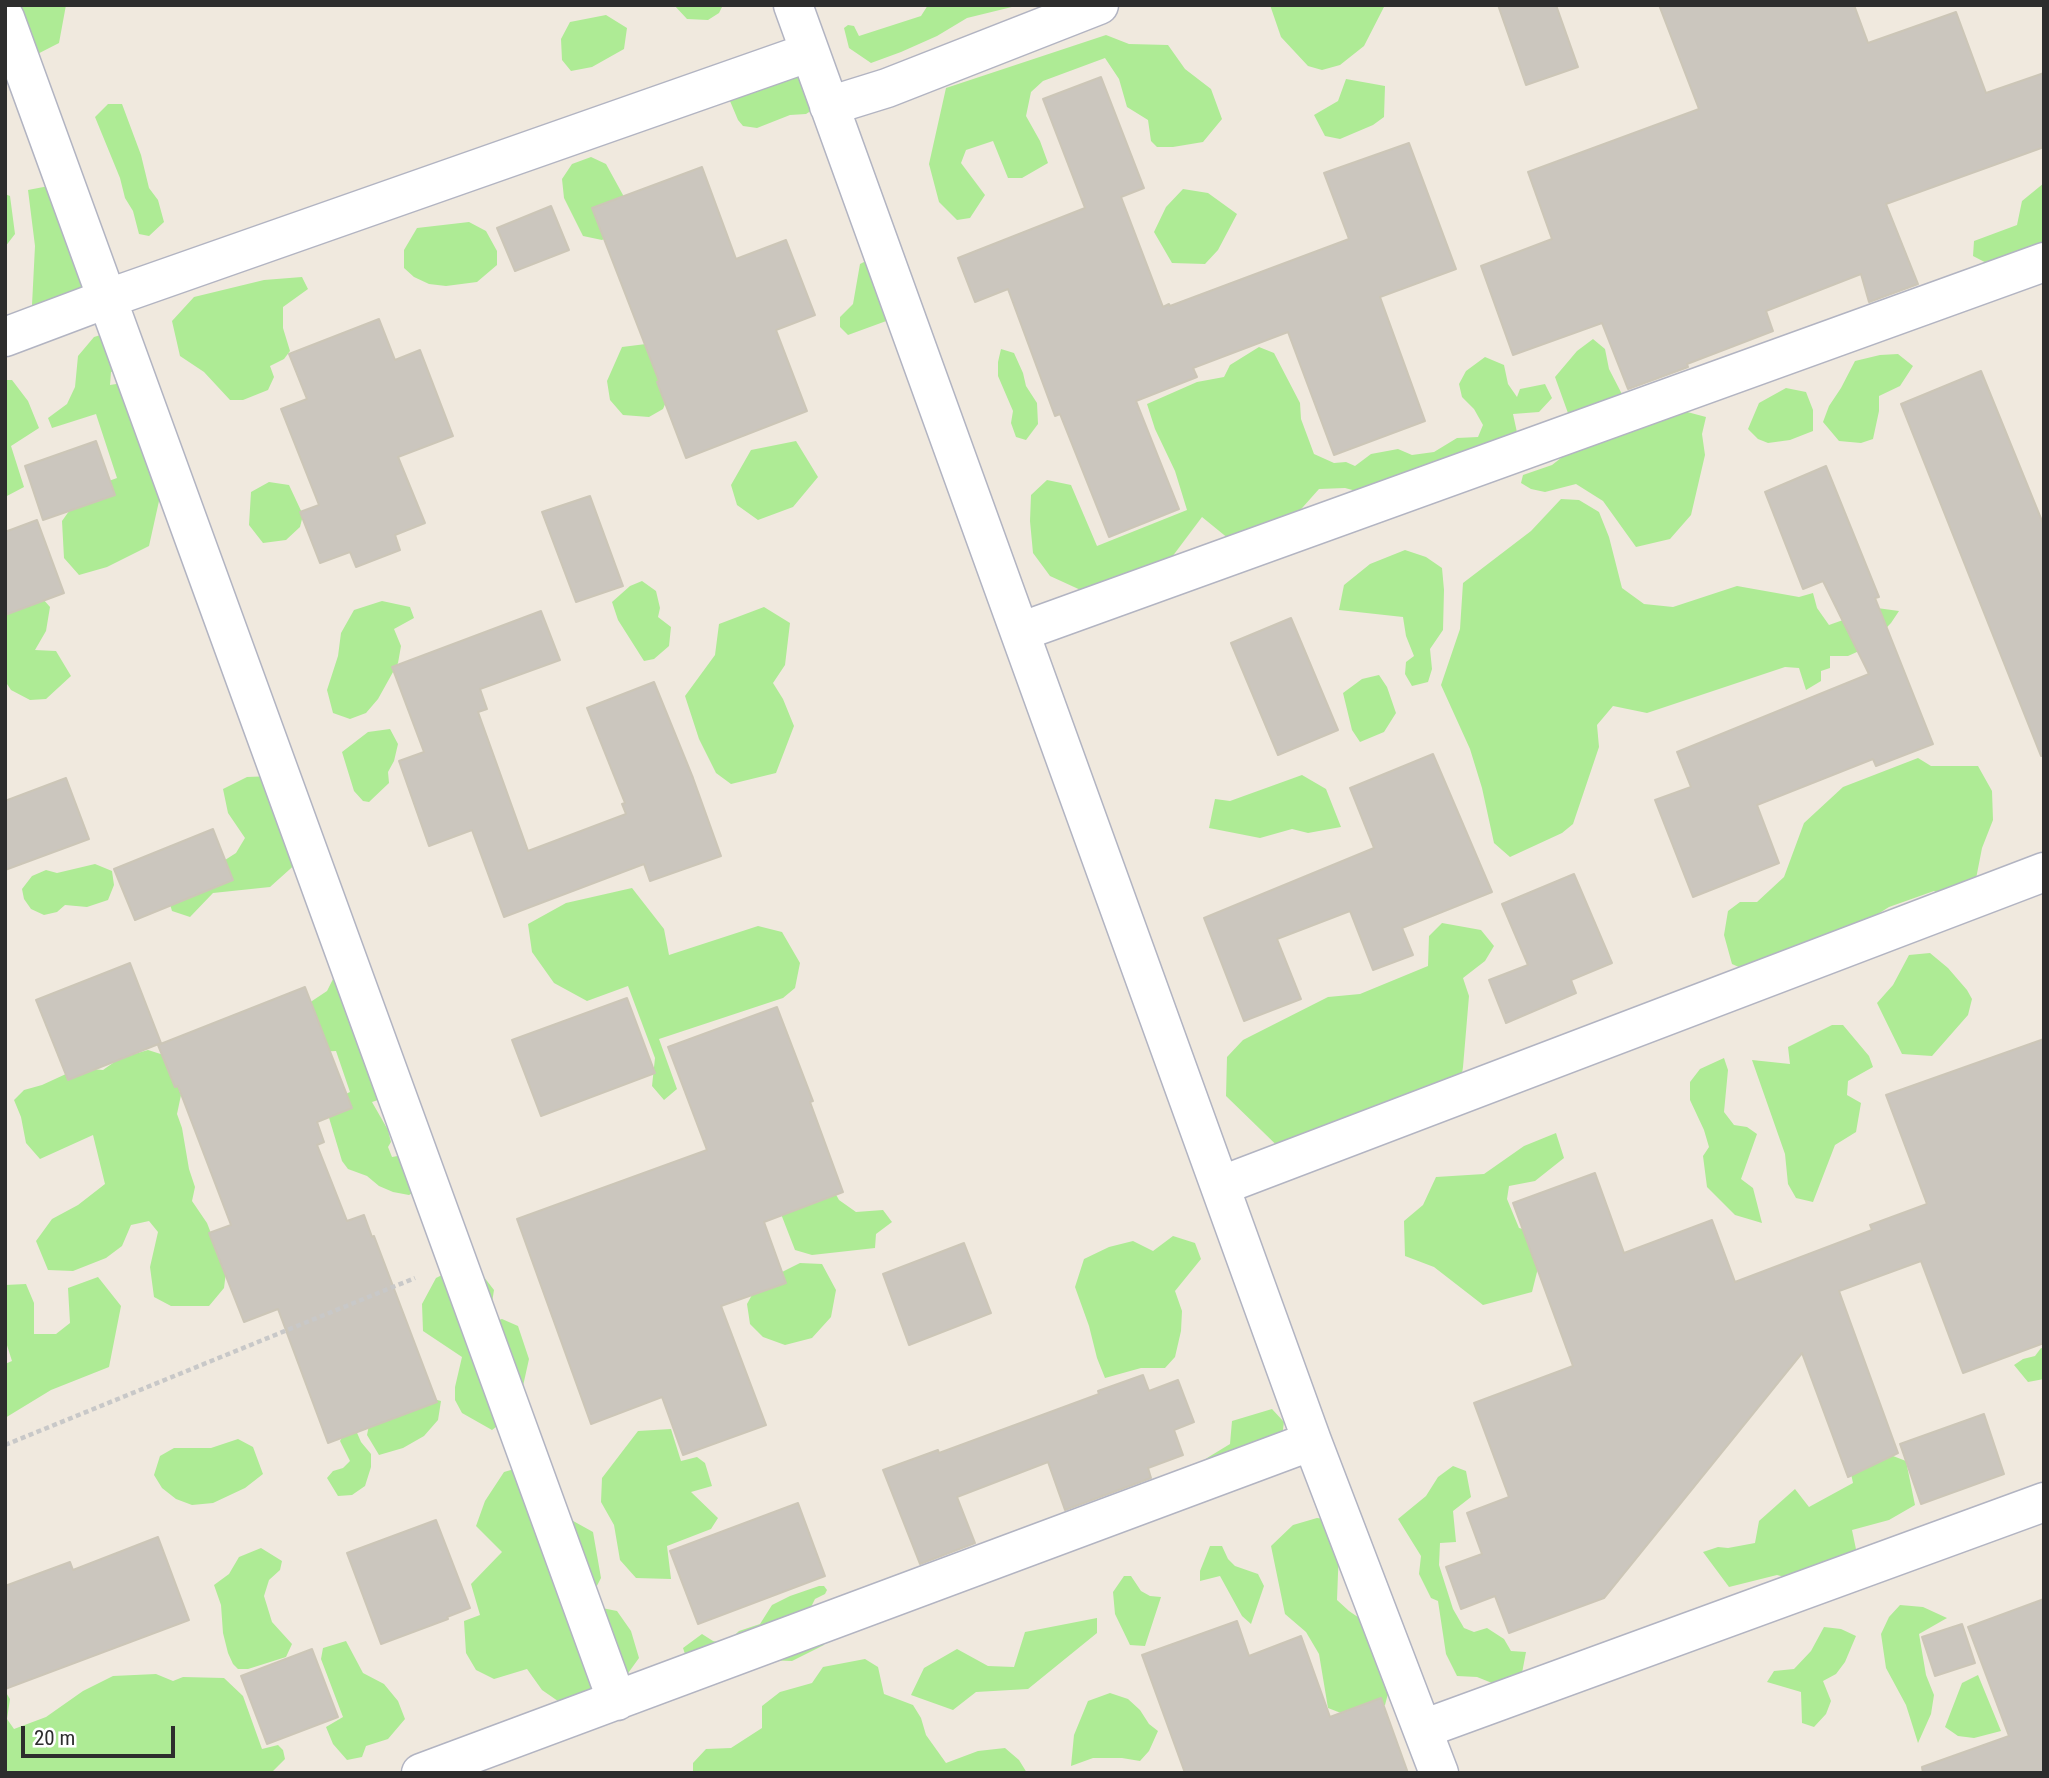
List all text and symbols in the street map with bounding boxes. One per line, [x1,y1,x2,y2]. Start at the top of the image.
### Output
scale bar [24,1712,178,1756]
text: 20 m [34,1726,75,1750]

